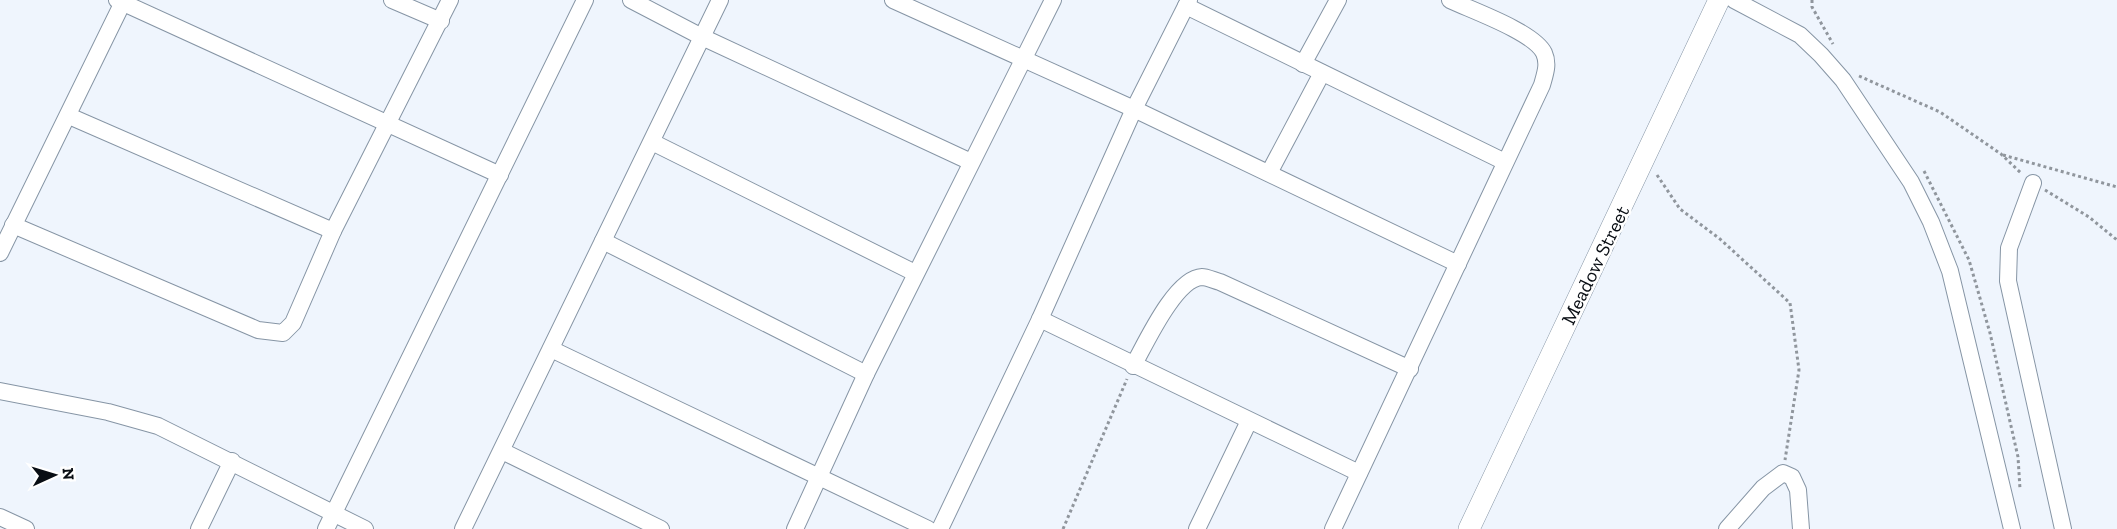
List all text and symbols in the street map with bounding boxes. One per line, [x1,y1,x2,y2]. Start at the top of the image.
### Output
street label: Meadow Street [1556,201,1634,328]
north arrow [24,445,84,505]
text: N [59,467,78,481]

